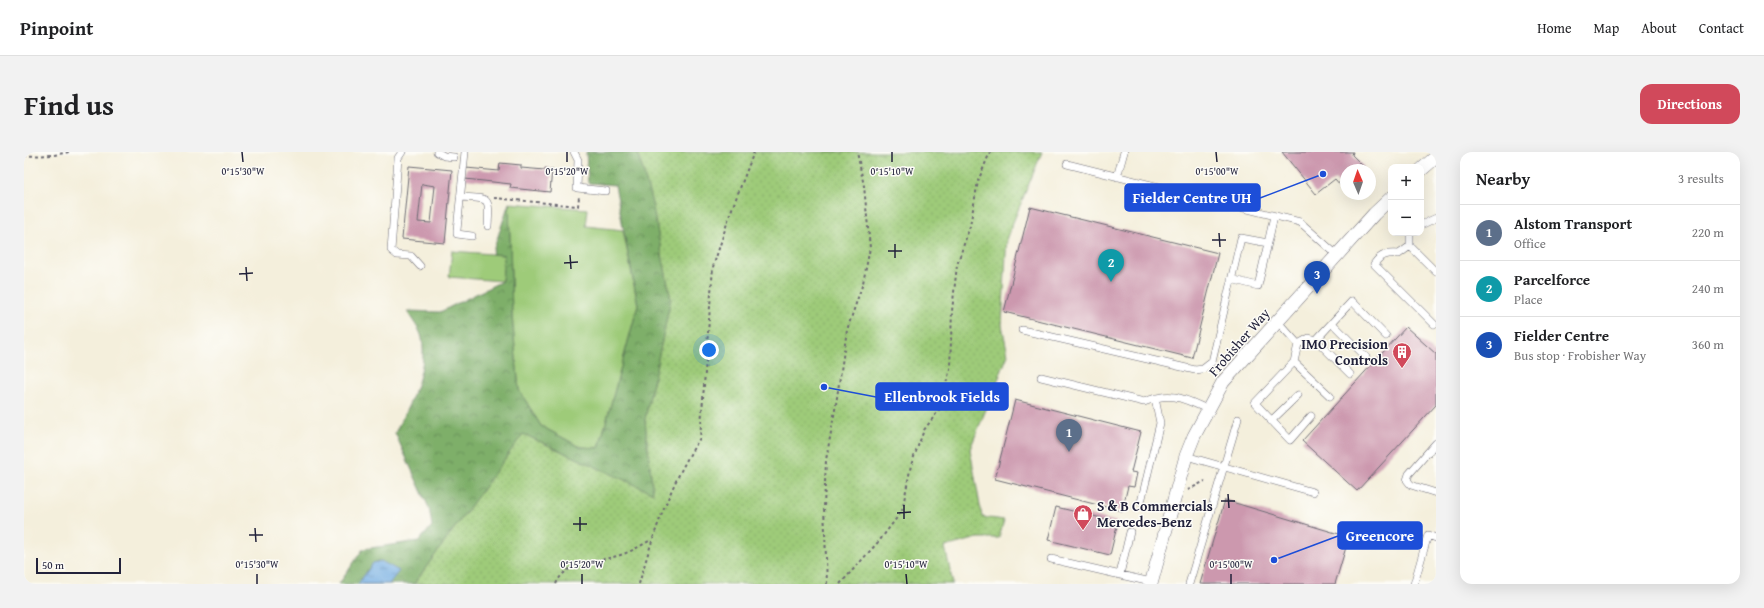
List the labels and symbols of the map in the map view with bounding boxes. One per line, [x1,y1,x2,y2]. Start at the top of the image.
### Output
text: 0°15'30"W [221,164,265,179]
text: 0°15'20"W [545,164,589,179]
text: 0°15'10"W [870,164,914,179]
text: 0°15'00"W [1195,164,1239,179]
north arrow [1340,164,1376,200]
callout: Fielder Centre UH [1125,184,1260,211]
text: Fielder Centre UH [1133,187,1251,208]
pin: 2 [1098,249,1124,282]
pin: 3 [1304,261,1330,294]
street label: Frobisher Way [1204,304,1274,380]
place label: IMO Precision Controls [1301,334,1389,370]
your location [699,340,719,360]
building icon: IMO Precision Controls [1391,341,1413,369]
callout: Ellenbrook Fields [876,383,1008,410]
text: Ellenbrook Fields [884,386,1000,407]
pin: 1 [1056,419,1082,452]
place label: S & B Commercials Mercedes-Benz [1097,496,1213,532]
shop icon: S & B Commercials Mercedes-Benz [1072,503,1094,531]
callout: Greencore [1338,522,1422,549]
text: Greencore [1346,525,1414,546]
scale bar [36,556,121,575]
text: 0°15'30"W [235,557,279,572]
text: 0°15'20"W [560,557,604,572]
text: 0°15'10"W [884,557,928,572]
text: 0°15'00"W [1209,557,1253,572]

